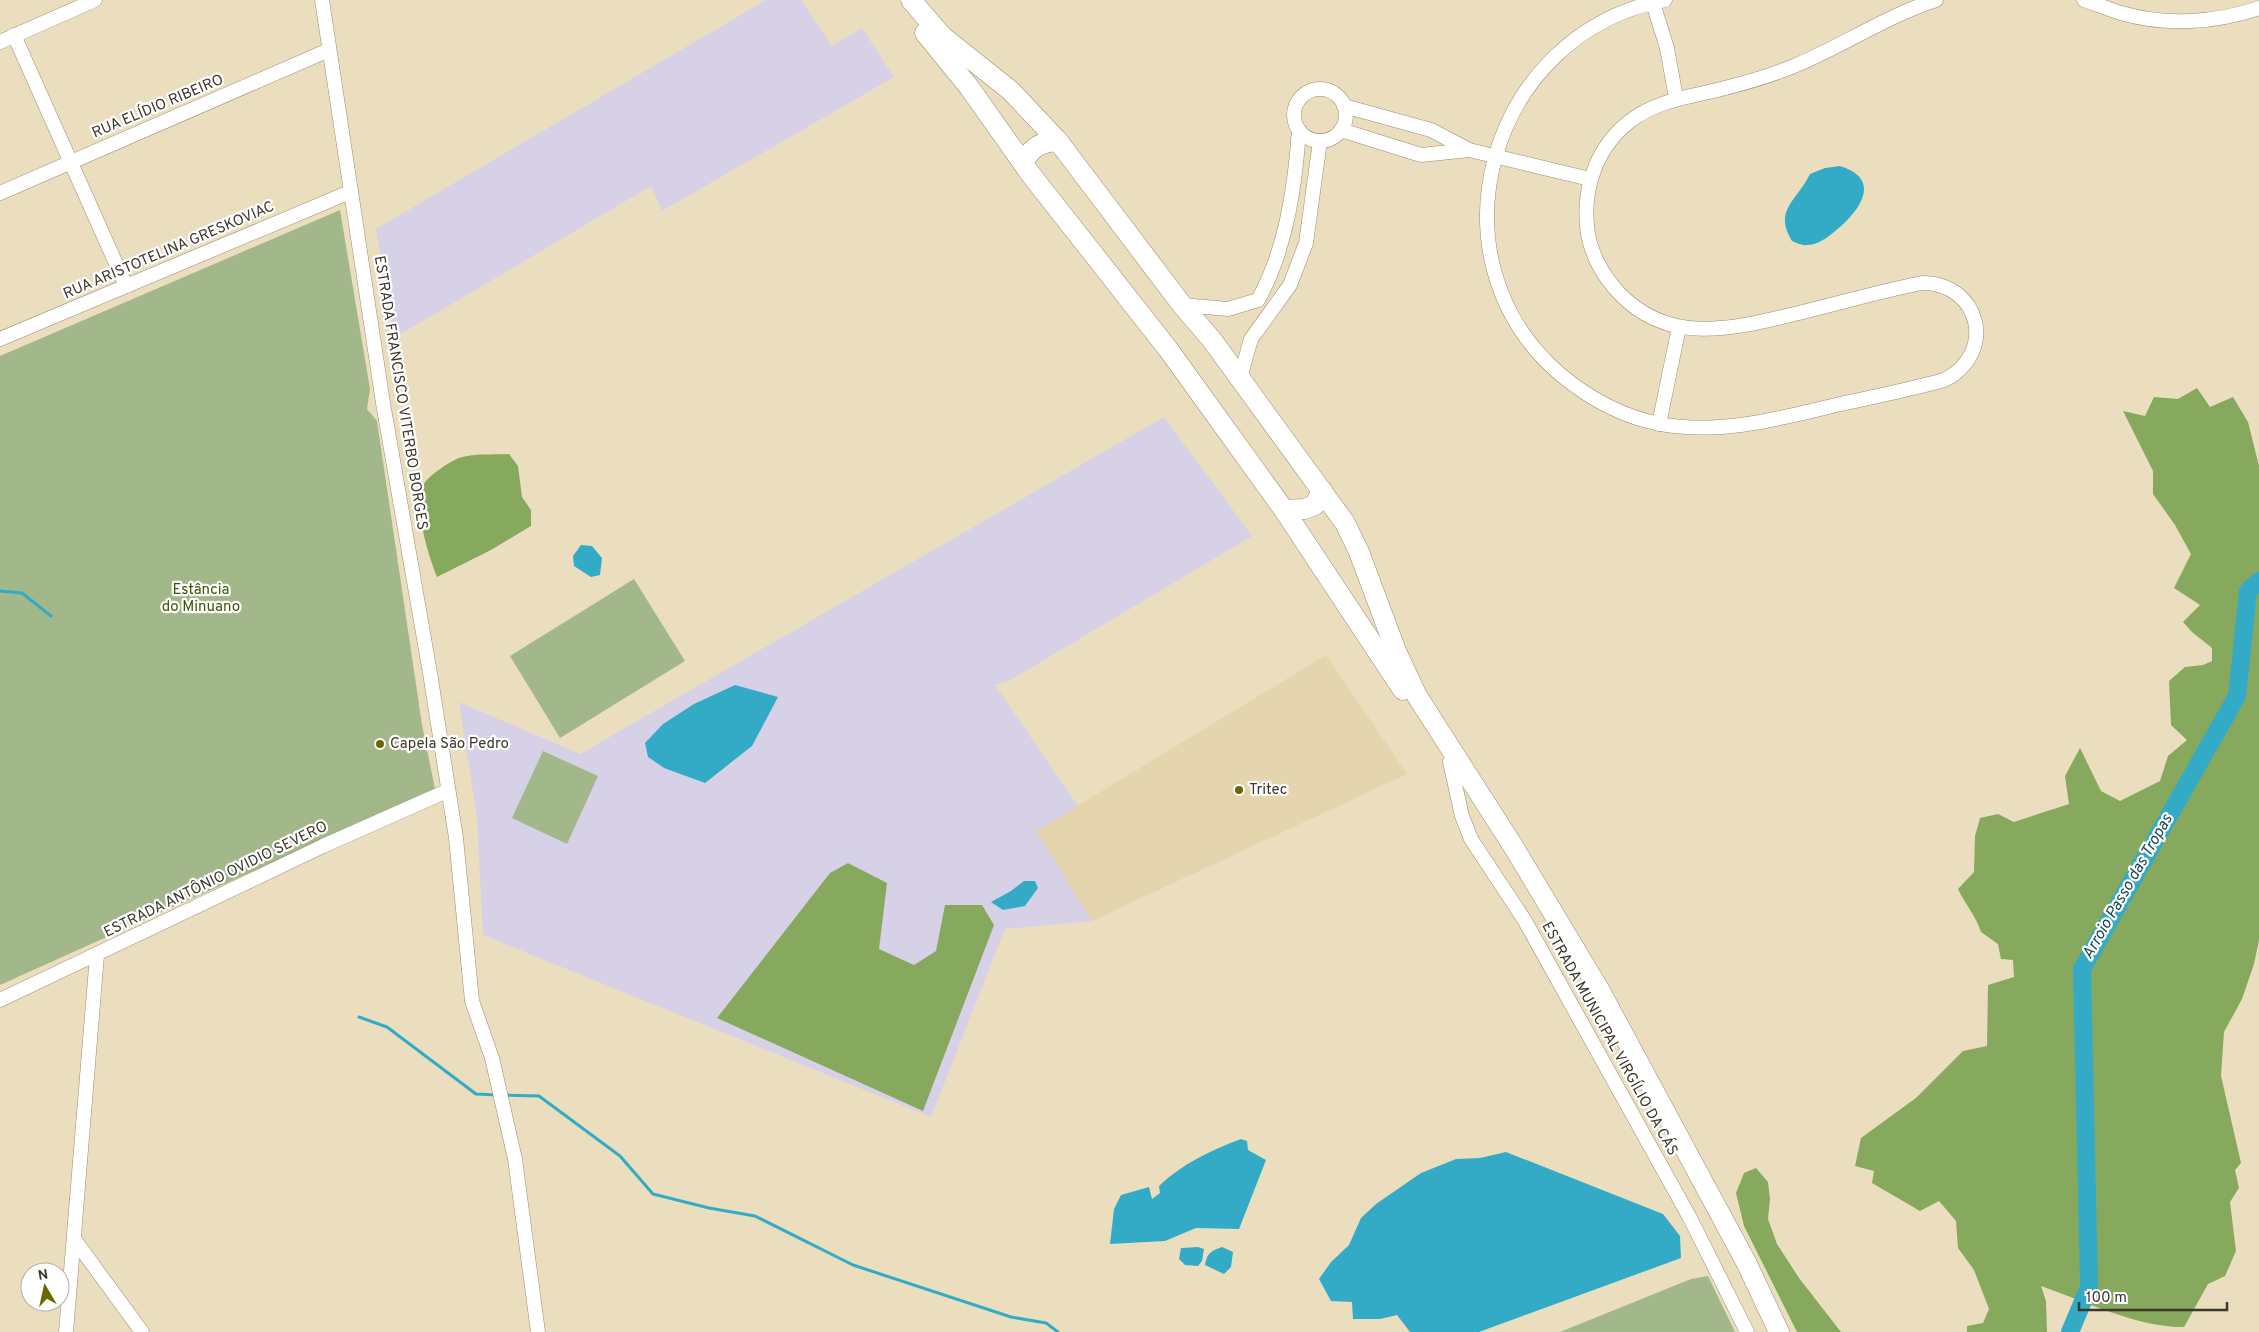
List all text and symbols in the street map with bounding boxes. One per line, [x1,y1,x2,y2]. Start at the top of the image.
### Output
street label: RUA ELÍDIO RIBEIRO [89,70,227,143]
street label: RUA ARISTOTELINA GRESKOVIAC [61,198,277,304]
street label: ESTRADA FRANCISCO VITERBO BORGES [369,255,431,531]
park label: Estância do Minuano [162,581,240,617]
place label: Capela São Pedro [390,735,509,754]
marker: Capela São Pedro [374,738,386,750]
place label: Tritec [1249,781,1287,800]
marker: Tritec [1233,784,1245,796]
water label: Arroio Passo das Tropas [2078,810,2178,963]
street label: ESTRADA ANTÔNIO OVIDIO SEVERO [100,816,331,943]
street label: ESTRADA MUNICIPAL VIRGÍLIO DA CÁS [1537,918,1682,1159]
north arrow [20,1262,70,1312]
text: N [37,1266,50,1285]
scale bar [2079,1280,2226,1312]
text: 100 m [2086,1289,2127,1308]

